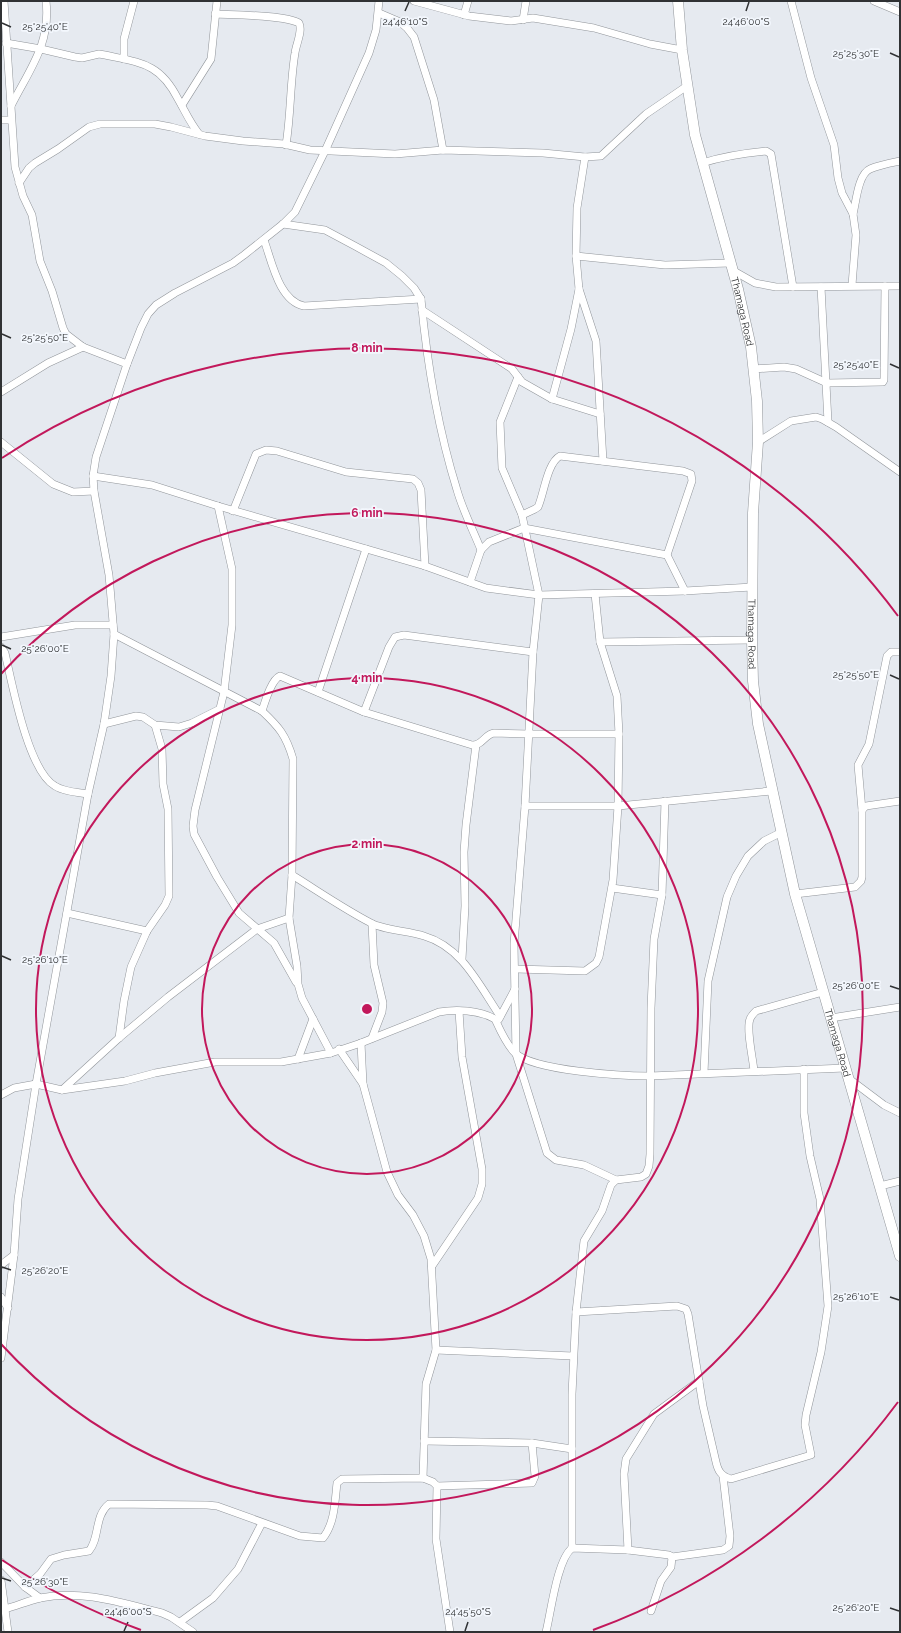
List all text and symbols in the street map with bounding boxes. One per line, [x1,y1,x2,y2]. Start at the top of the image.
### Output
text: 24°46'10"S [382,16,428,27]
text: 24°46'00"S [723,16,769,27]
text: 25°25'40"E [22,21,68,32]
text: 25°25'30"E [833,48,879,59]
street label: Thamaga Road [729,276,756,347]
text: 25°25'50"E [22,332,68,343]
text: 8 min [351,341,383,355]
text: 25°25'40"E [833,359,879,370]
text: 6 min [351,506,383,520]
street label: Thamaga Road [746,599,758,669]
text: 25°26'00"E [21,643,69,654]
text: 25°25'50"E [833,669,879,680]
text: 4 min [351,671,383,685]
text: 2 min [351,837,383,851]
text: 25°26'10"E [22,954,68,965]
text: 25°26'00"E [832,980,880,991]
centre of rings [360,1002,374,1016]
street label: Thamaga Road [823,1007,853,1078]
text: 25°26'20"E [22,1265,68,1276]
text: 25°26'10"E [833,1291,879,1302]
text: 25°26'30"E [22,1576,68,1587]
text: 25°26'20"E [833,1602,879,1613]
text: 24°46'00"S [105,1606,151,1617]
text: 24°45'50"S [445,1606,491,1617]

